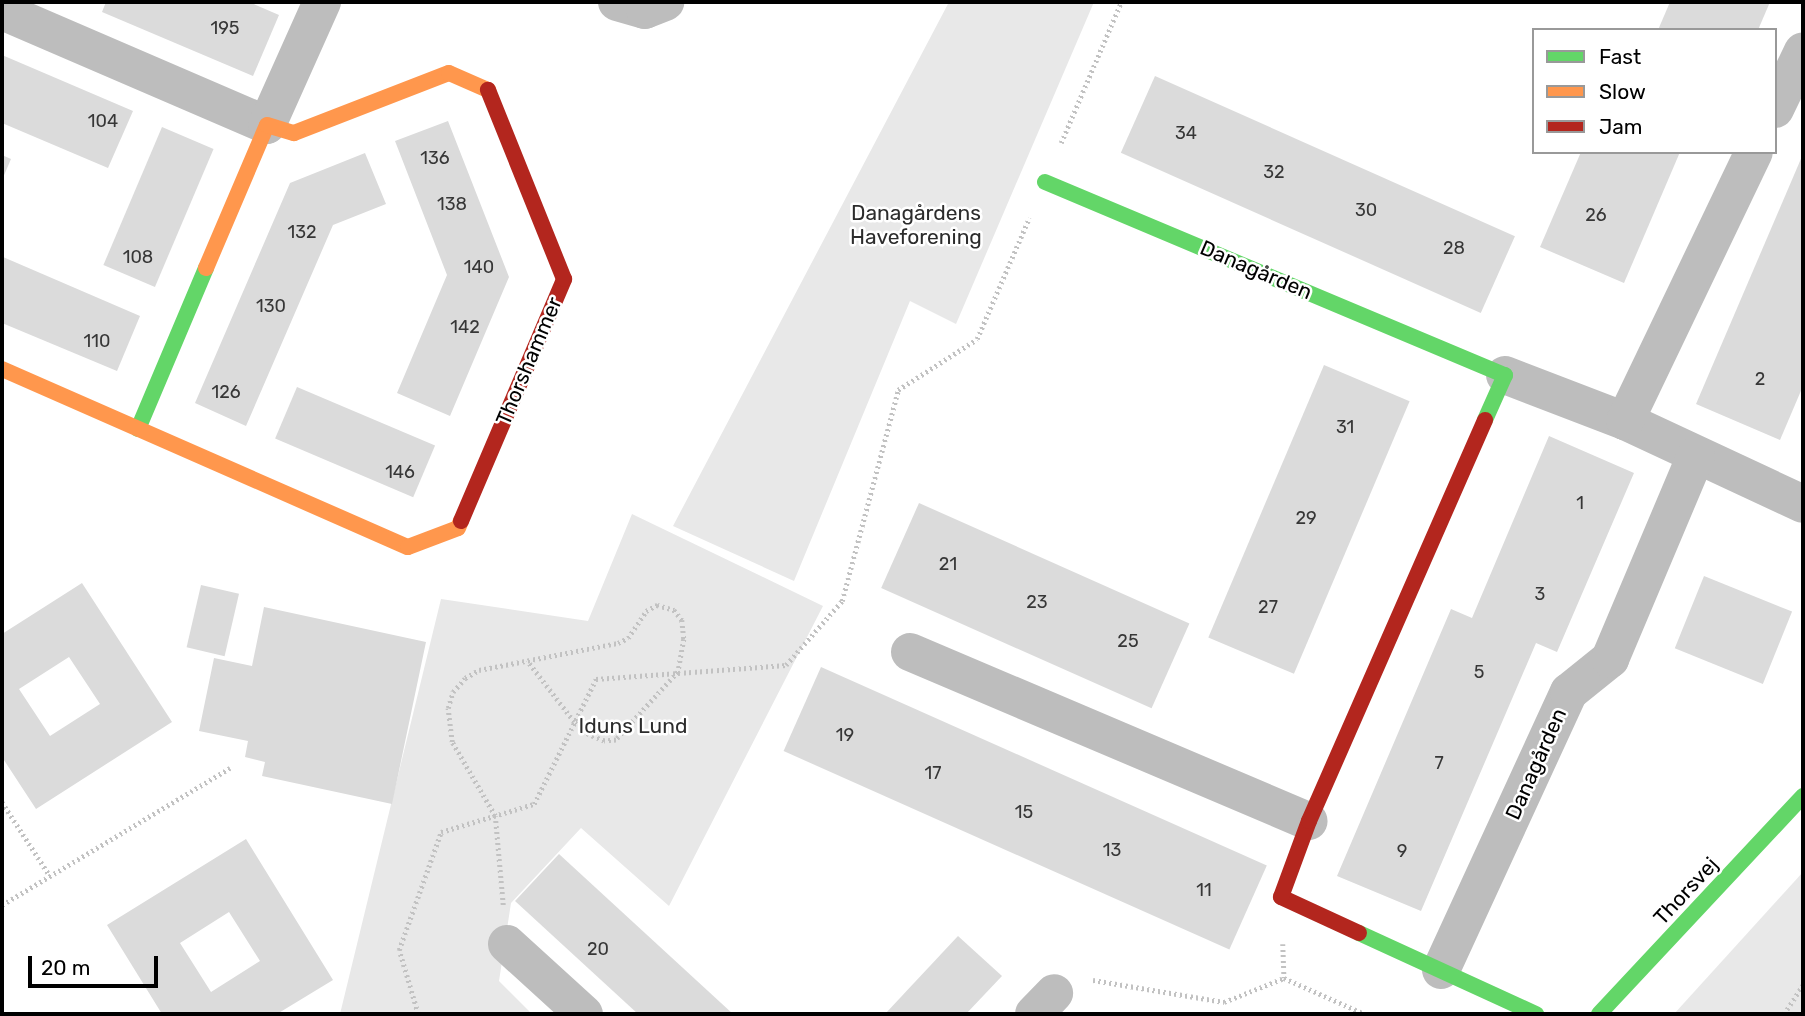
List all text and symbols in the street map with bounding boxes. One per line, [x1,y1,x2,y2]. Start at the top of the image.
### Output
house number: 195 [210,17,240,39]
legend [1532,28,1777,154]
text: Fast [1599,44,1641,69]
text: Slow [1599,79,1646,104]
house number: 104 [88,110,118,132]
text: Jam [1599,114,1643,139]
house number: 34 [1175,122,1197,144]
house number: 136 [420,147,450,169]
house number: 32 [1263,161,1285,183]
house number: 138 [437,193,467,215]
house number: 30 [1355,199,1377,221]
park label: Danagårdens Haveforening [850,200,982,250]
house number: 26 [1585,204,1607,226]
house number: 132 [287,221,317,243]
street label: Danagården [1196,235,1316,305]
house number: 28 [1443,237,1465,259]
house number: 108 [123,246,153,268]
house number: 140 [464,256,494,278]
street label: Thorshammer [491,293,567,429]
house number: 130 [256,295,286,317]
house number: 142 [450,316,480,338]
house number: 110 [84,330,110,352]
house number: 2 [1755,368,1765,390]
house number: 126 [211,381,241,403]
house number: 31 [1336,416,1354,438]
house number: 146 [385,461,415,483]
house number: 1 [1576,492,1584,514]
house number: 29 [1295,507,1317,529]
house number: 21 [939,553,957,575]
house number: 3 [1535,583,1545,605]
house number: 23 [1026,591,1048,613]
house number: 27 [1258,596,1278,618]
house number: 25 [1117,630,1139,652]
house number: 5 [1474,661,1484,683]
street label: Danagården [1500,704,1572,824]
park label: Iduns Lund [579,713,687,739]
house number: 19 [836,724,854,746]
house number: 7 [1434,752,1444,774]
house number: 17 [925,762,941,784]
house number: 15 [1015,801,1033,823]
house number: 13 [1103,839,1121,861]
house number: 9 [1397,840,1407,862]
street label: Thorsvej [1648,852,1724,930]
house number: 11 [1196,879,1212,901]
house number: 20 [587,938,609,960]
scale bar [32,942,161,986]
text: 20 m [41,955,90,980]

